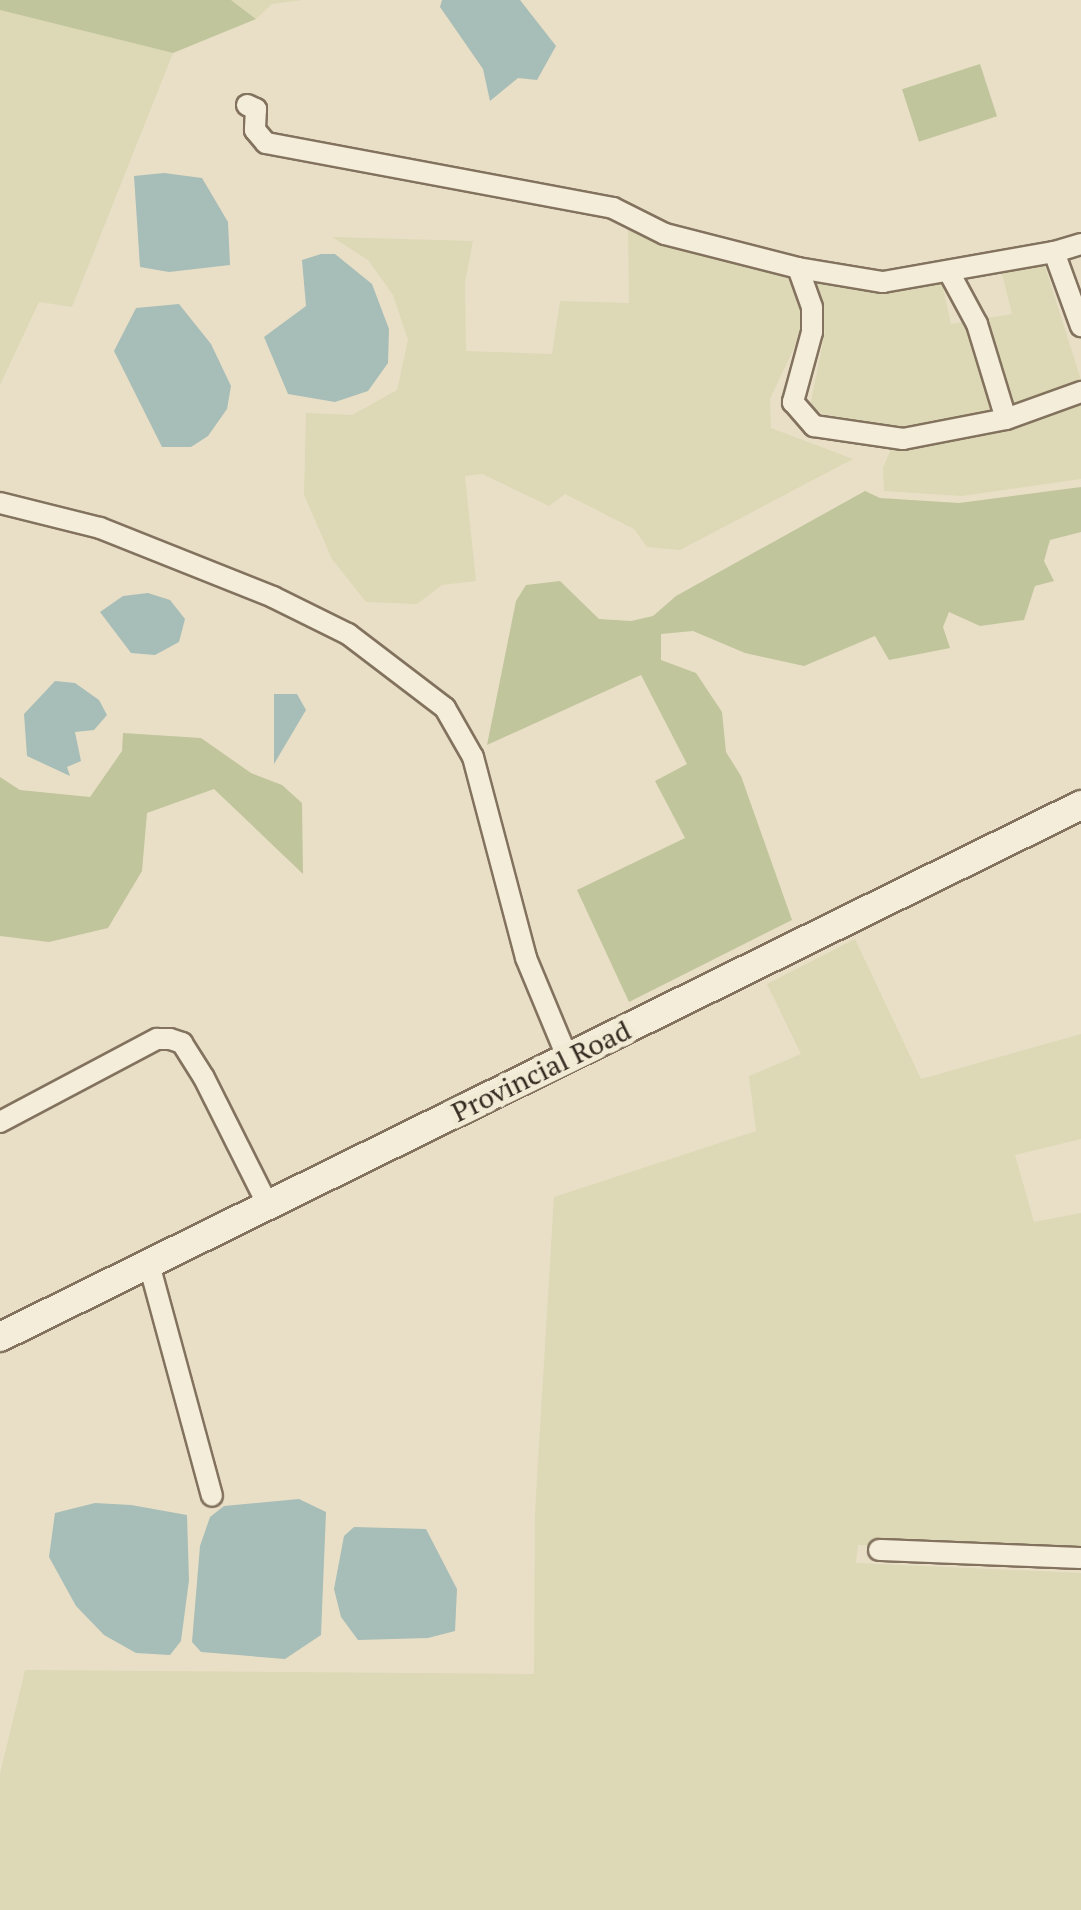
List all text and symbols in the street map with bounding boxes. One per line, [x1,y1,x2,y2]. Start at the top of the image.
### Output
street label: Provincial Road [446,1013,636,1129]

